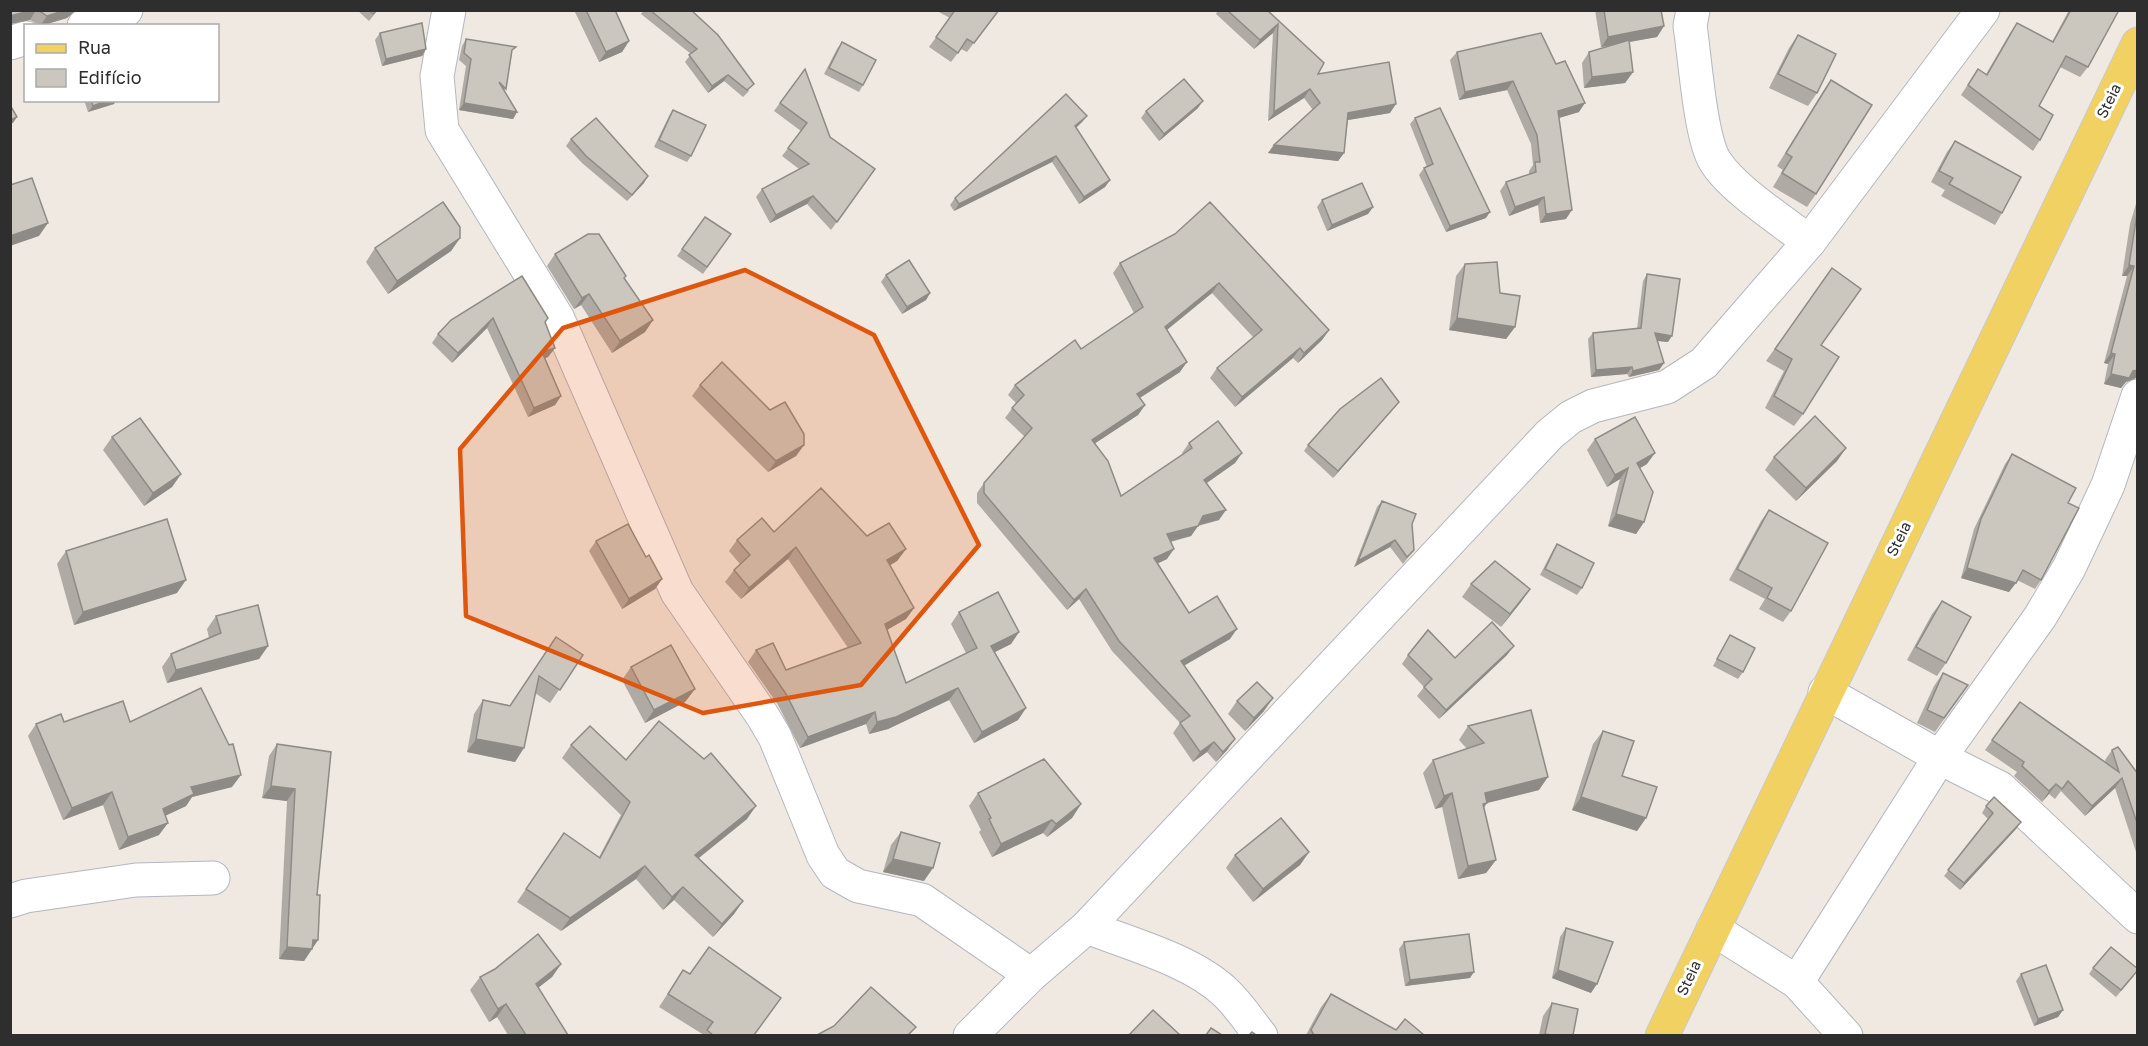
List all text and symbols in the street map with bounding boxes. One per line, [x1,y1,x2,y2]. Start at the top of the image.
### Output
legend [24,24,219,102]
text: Rua [78,36,111,58]
text: Edifício [78,66,142,88]
street label: Steia [2092,80,2124,121]
street label: Steia [1882,518,1914,559]
street label: Steia [1672,957,1704,998]

